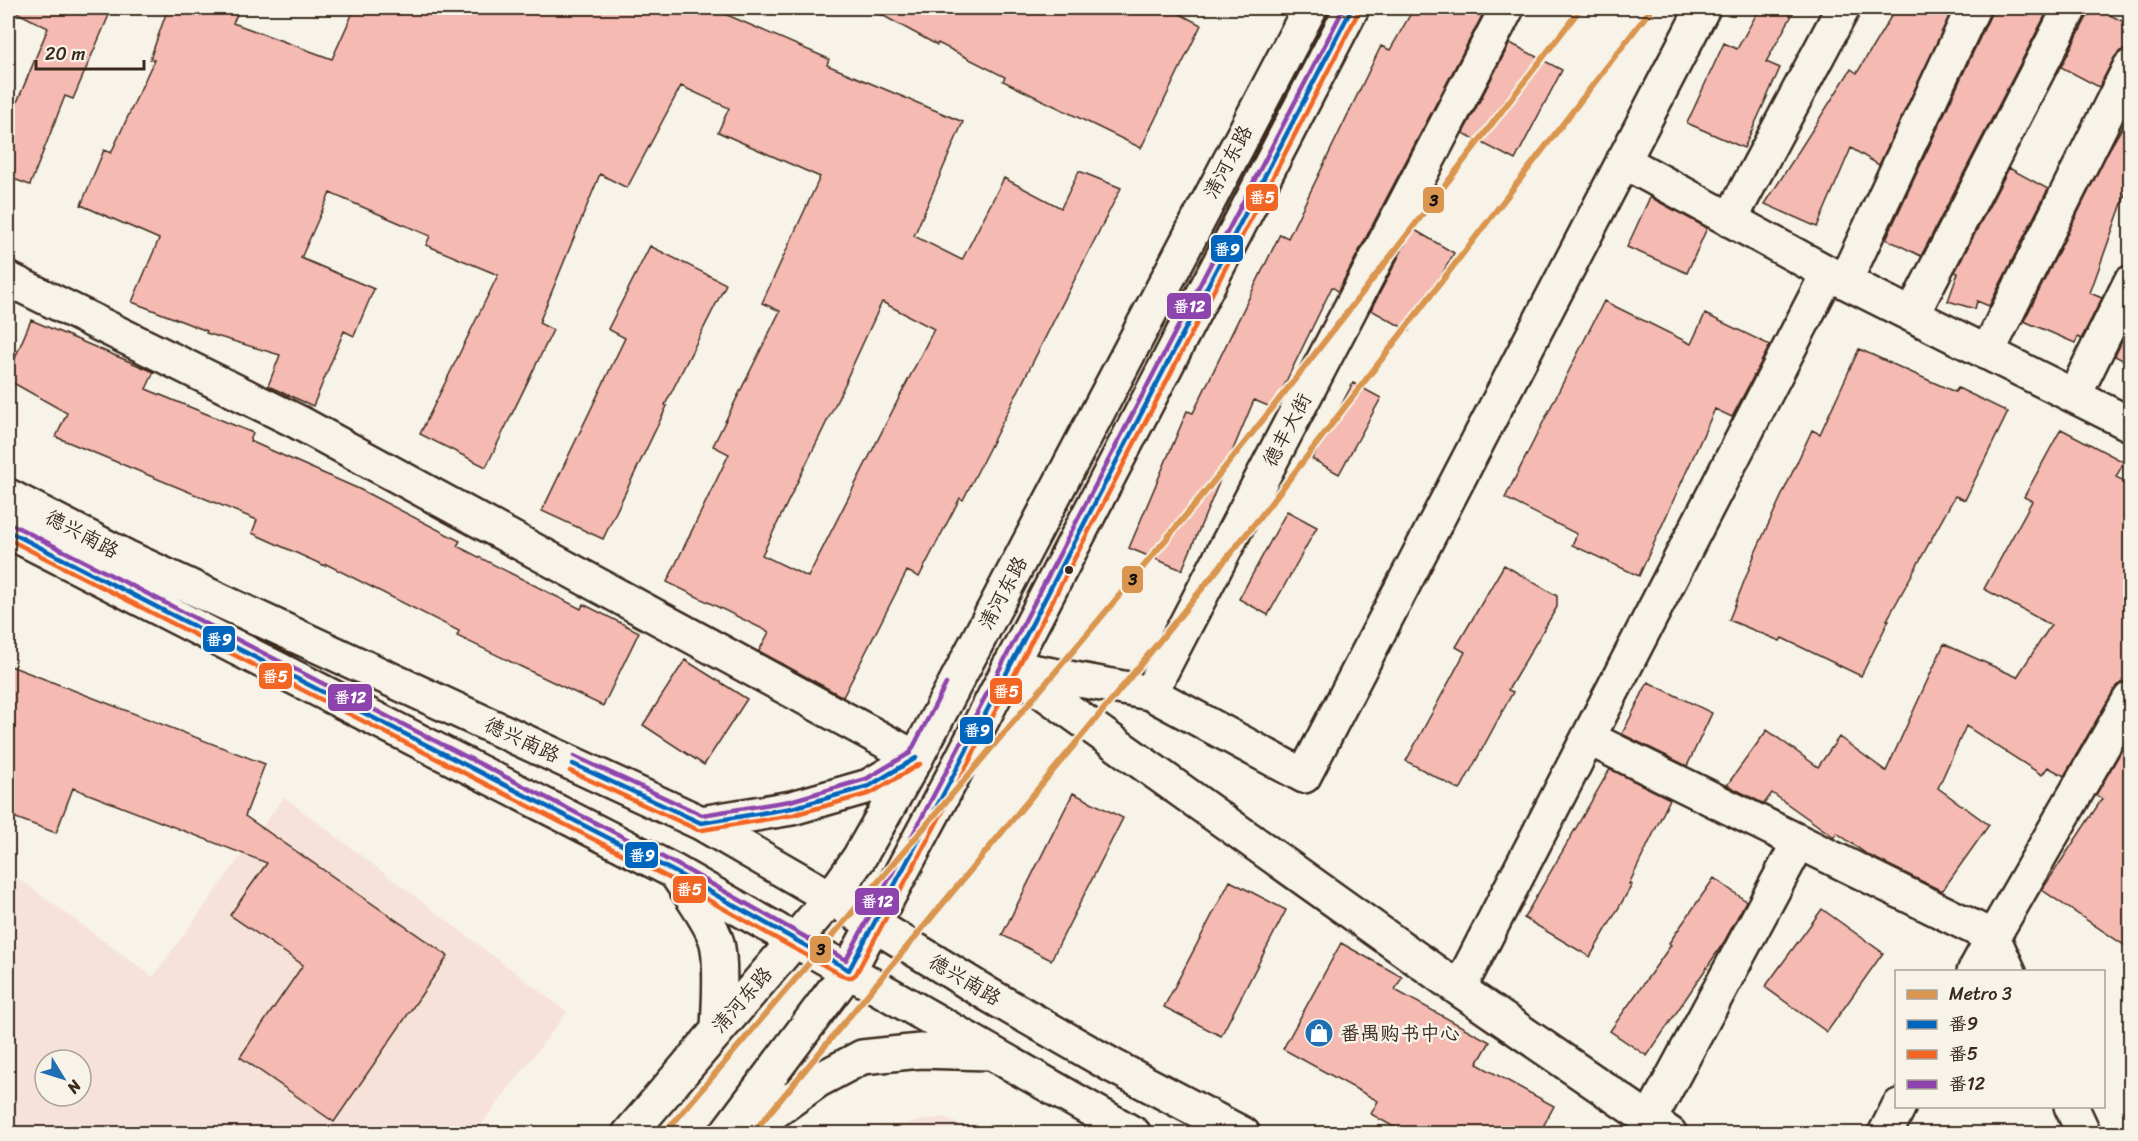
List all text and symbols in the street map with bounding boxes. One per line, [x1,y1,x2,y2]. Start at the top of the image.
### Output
scale bar [36,33,144,71]
text: 20 m [45,38,85,70]
street label: 清河东路 [1194,118,1263,206]
line badge: 番5 [1245,183,1279,212]
text: 番5 [1249,183,1275,212]
line badge: 3 [1422,186,1445,214]
text: 3 [1429,186,1439,215]
line badge: 番9 [1210,234,1244,263]
text: 番9 [1214,235,1240,264]
line badge: 番12 [1166,292,1212,320]
text: 番12 [1173,292,1206,321]
street label: 德丰大街 [1253,386,1321,474]
street label: 德兴南路 [38,500,126,569]
street label: 清河东路 [969,549,1038,637]
unlabelled marker [1063,564,1075,576]
line badge: 3 [1121,565,1144,594]
text: 3 [1128,565,1138,594]
line badge: 番9 [202,625,236,653]
text: 番9 [206,625,232,654]
line badge: 番5 [258,662,293,690]
text: 番5 [262,662,288,691]
line badge: 番5 [989,677,1023,705]
text: 番5 [993,677,1019,706]
line badge: 番12 [327,683,373,712]
text: 番12 [334,683,367,712]
street label: 德兴南路 [478,707,567,773]
line badge: 番9 [959,716,994,745]
text: 番9 [964,716,990,745]
line badge: 番9 [624,841,659,869]
text: 番9 [629,841,655,870]
line badge: 番5 [672,875,707,904]
text: 番5 [676,875,702,904]
line badge: 番12 [854,887,900,916]
text: 番12 [861,887,894,916]
line badge: 3 [809,935,832,964]
text: 3 [816,935,826,964]
street label: 德兴南路 [922,944,1009,1016]
street label: 清河东路 [703,958,782,1042]
legend [1895,970,2105,1108]
text: Metro 3 [1949,978,2012,1010]
text: 番9 [1949,1008,1978,1040]
place label: 番禺购书中心 [1340,1016,1460,1051]
shop icon: 番禺购书中心 [1303,1017,1335,1049]
text: 番5 [1949,1038,1978,1070]
north arrow [33,1048,93,1108]
text: 番12 [1949,1068,1985,1100]
text: N [59,1073,90,1101]

